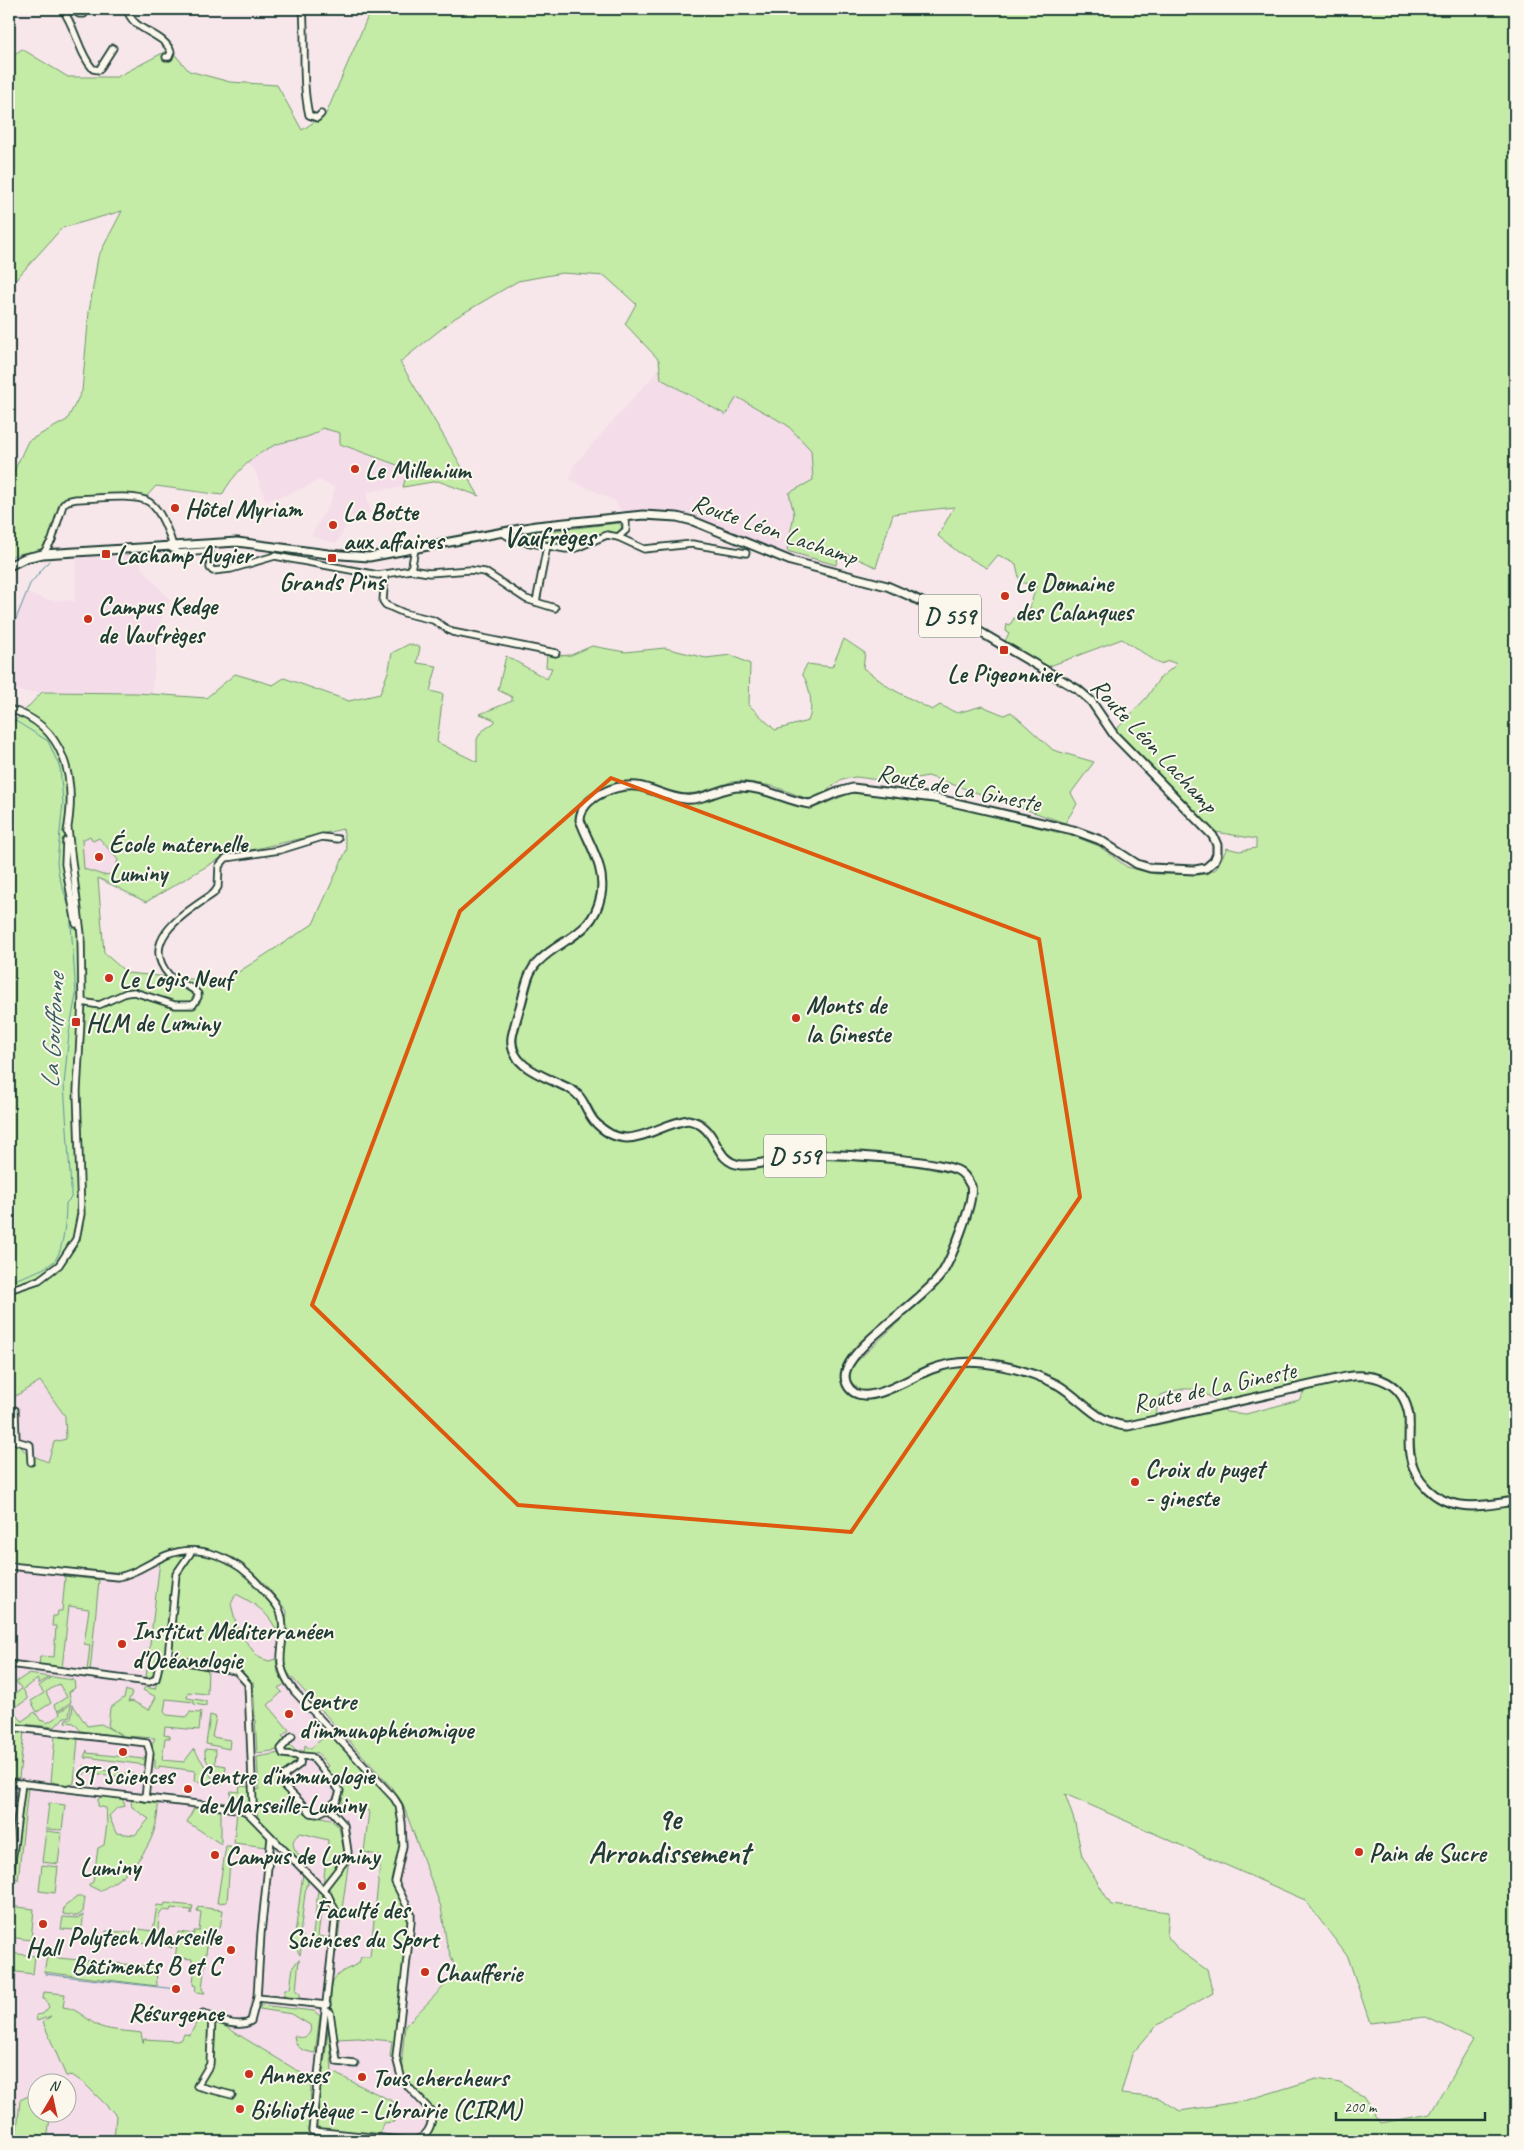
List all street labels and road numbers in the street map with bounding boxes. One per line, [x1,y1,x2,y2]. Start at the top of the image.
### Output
street label: Route Léon Lachamp [688,487,863,574]
road number: D 559 [919,594,981,638]
street label: Route Léon Lachamp [1084,671,1226,821]
street label: Route de La Gineste [874,756,1045,820]
road number: D 559 [764,1134,826,1178]
street label: Route de La Gineste [1130,1354,1300,1420]

